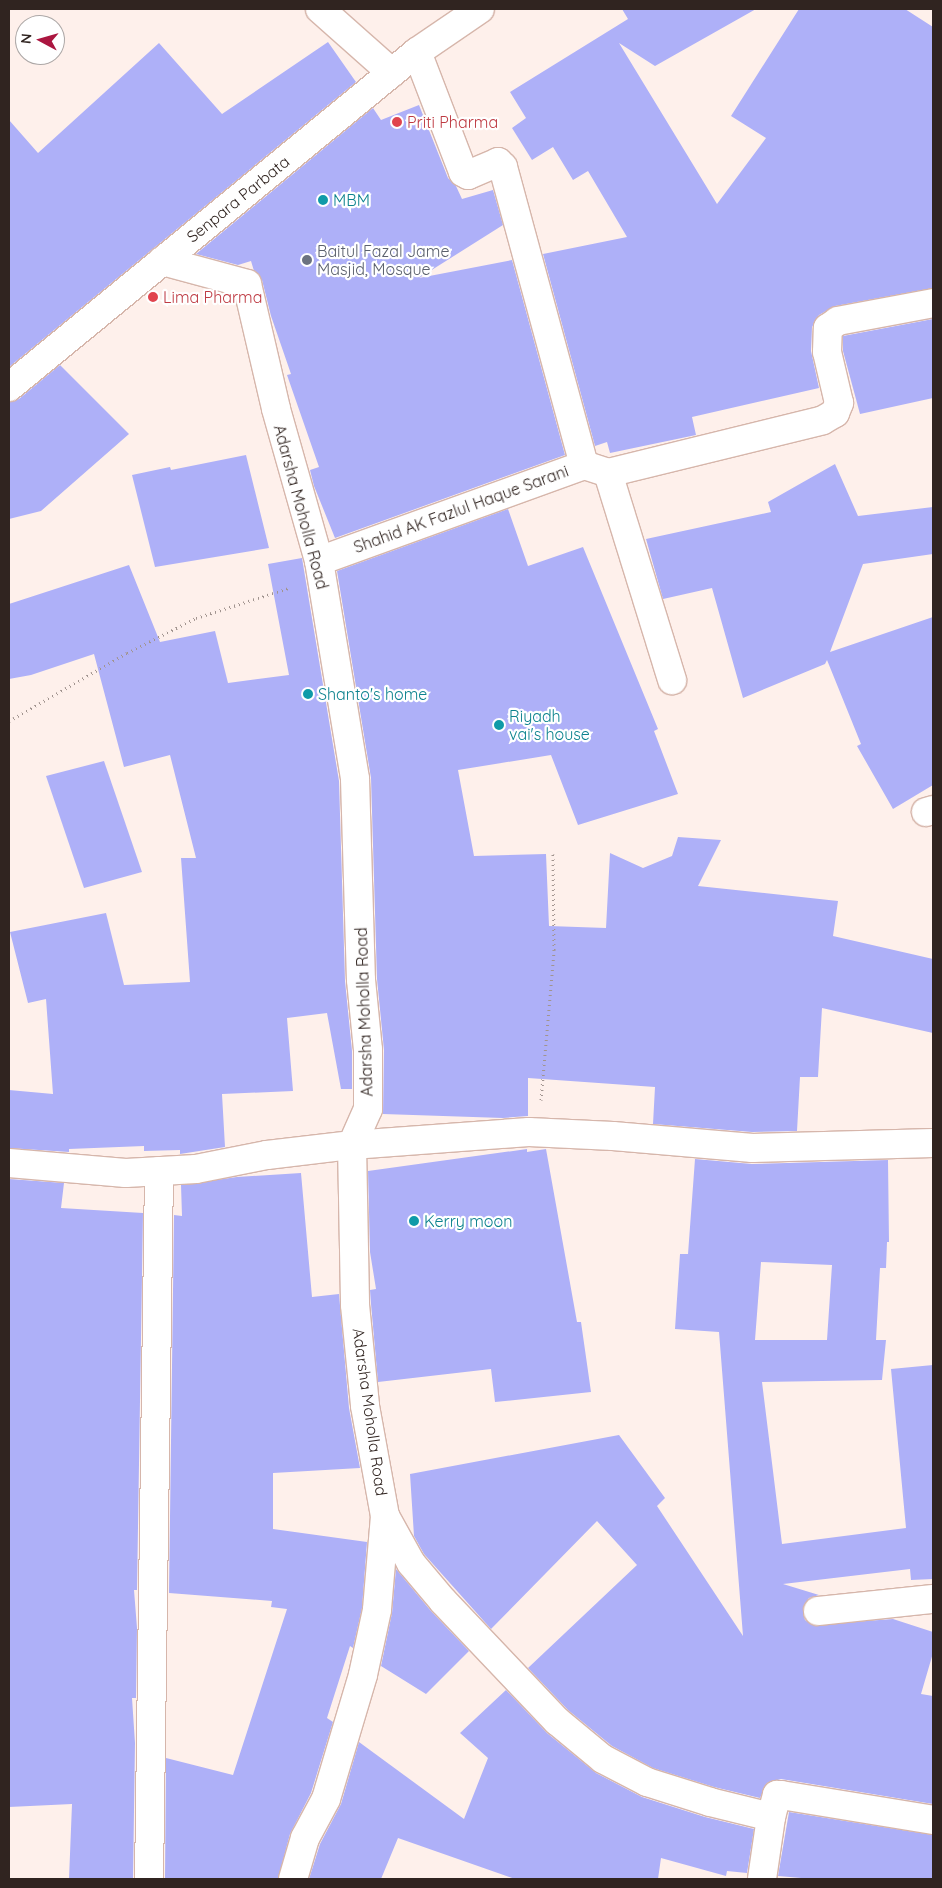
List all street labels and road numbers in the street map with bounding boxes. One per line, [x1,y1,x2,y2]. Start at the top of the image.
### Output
street label: Senpara Parbata [183,152,293,246]
street label: Adarsha Moholla Road [270,423,332,591]
street label: Shahid AK Fazlul Haque Sarani [351,461,571,557]
street label: Adarsha Moholla Road [351,927,377,1097]
street label: Adarsha Moholla Road [349,1327,391,1497]

